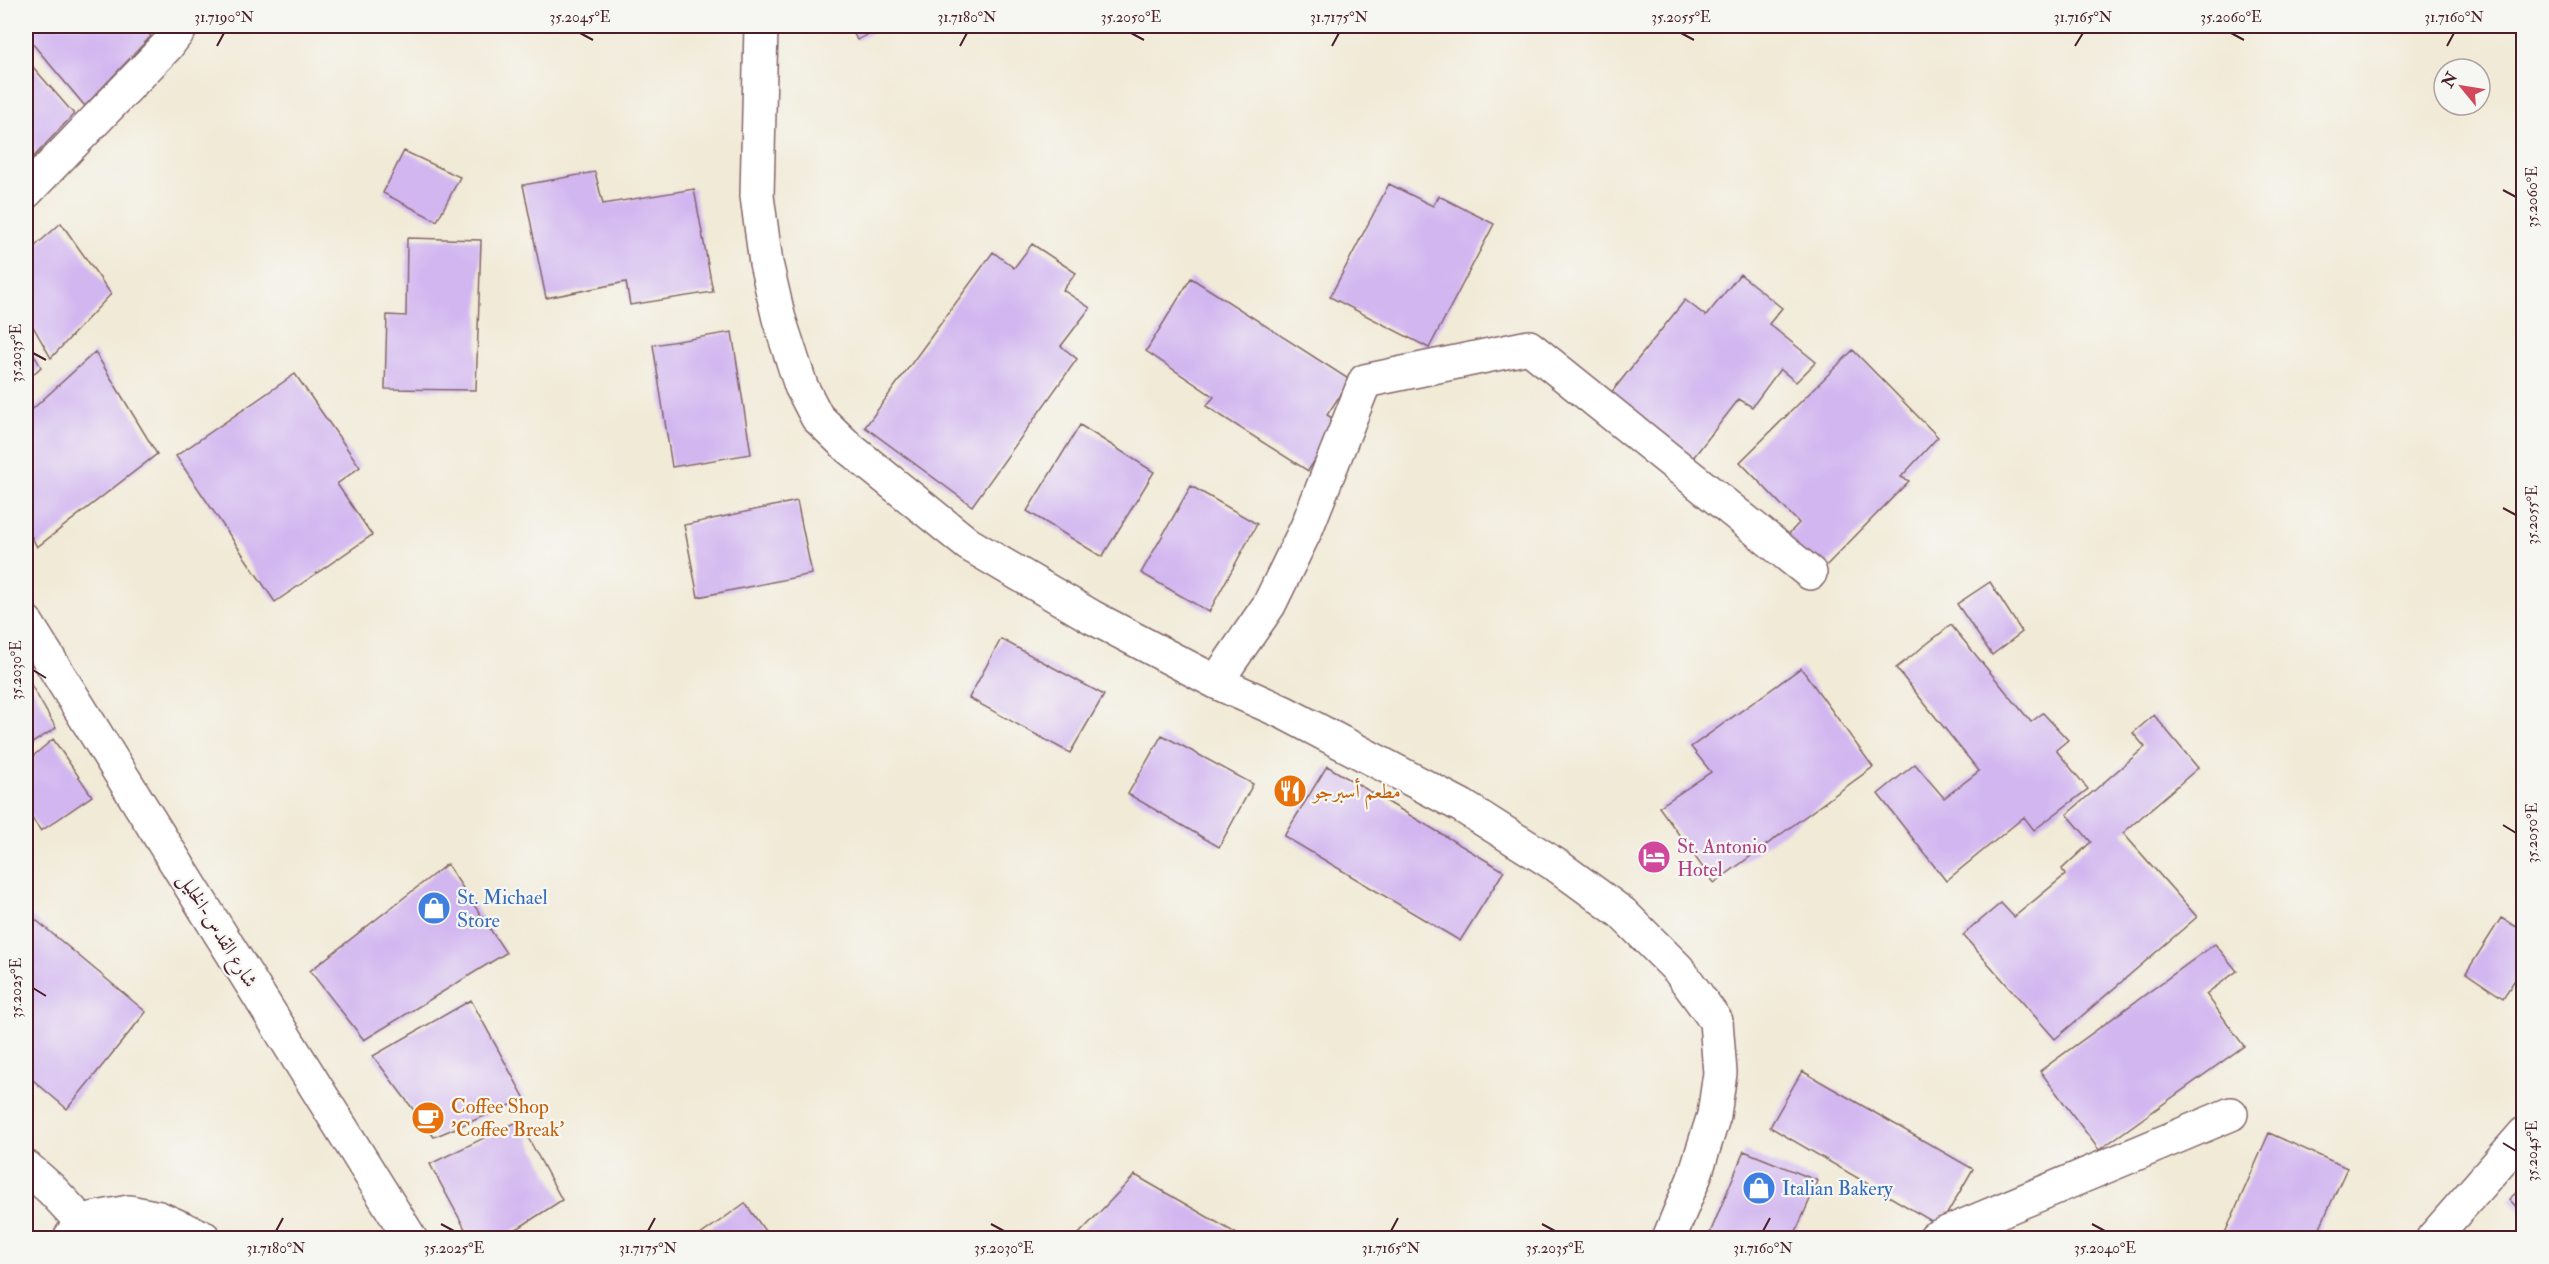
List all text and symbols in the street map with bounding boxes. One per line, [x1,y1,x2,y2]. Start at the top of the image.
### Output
text: 31.7190°N [194,8,254,27]
text: 35.2045°E [549,8,611,27]
text: 31.7180°N [937,8,997,27]
text: 35.2050°E [1101,8,1161,27]
text: 31.7175°N [1310,8,1368,27]
text: 35.2055°E [1651,8,1711,27]
text: 31.7165°N [2054,8,2113,27]
text: 35.2060°E [2200,8,2262,27]
text: 31.7160°N [2424,8,2484,27]
north arrow [2432,57,2492,117]
text: N [2437,68,2462,92]
text: 35.2060°E [2523,166,2542,228]
text: 35.2035°E [7,323,26,382]
text: 35.2055°E [2523,485,2542,545]
text: 35.2030°E [7,640,26,700]
restaurant icon: مطعم أسبرجو [1272,773,1308,809]
place label: مطعم أسبرجو [1311,777,1401,810]
text: 35.2050°E [2523,803,2542,863]
place label: St. Antonio Hotel [1677,834,1767,882]
hotel icon: St. Antonio Hotel [1636,839,1672,875]
street label: شارع القدس-الخليل [169,868,263,995]
place label: St. Michael Store [457,885,548,933]
shop icon: St. Michael Store [416,890,452,926]
text: 35.2025°E [7,958,26,1018]
place label: Coffee Shop 'Coffee Break' [451,1094,564,1142]
cafe icon: Coffee Shop 'Coffee Break' [410,1100,446,1136]
text: 35.2045°E [2523,1120,2542,1182]
shop icon: Italian Bakery [1741,1170,1777,1206]
place label: Italian Bakery [1782,1176,1894,1201]
text: 31.7180°N [246,1239,306,1258]
text: 35.2025°E [424,1239,484,1258]
text: 31.7175°N [619,1239,677,1258]
text: 35.2030°E [974,1239,1034,1258]
text: 31.7165°N [1362,1239,1421,1258]
text: 35.2035°E [1526,1239,1585,1258]
text: 31.7160°N [1733,1239,1793,1258]
text: 35.2040°E [2074,1239,2136,1258]

